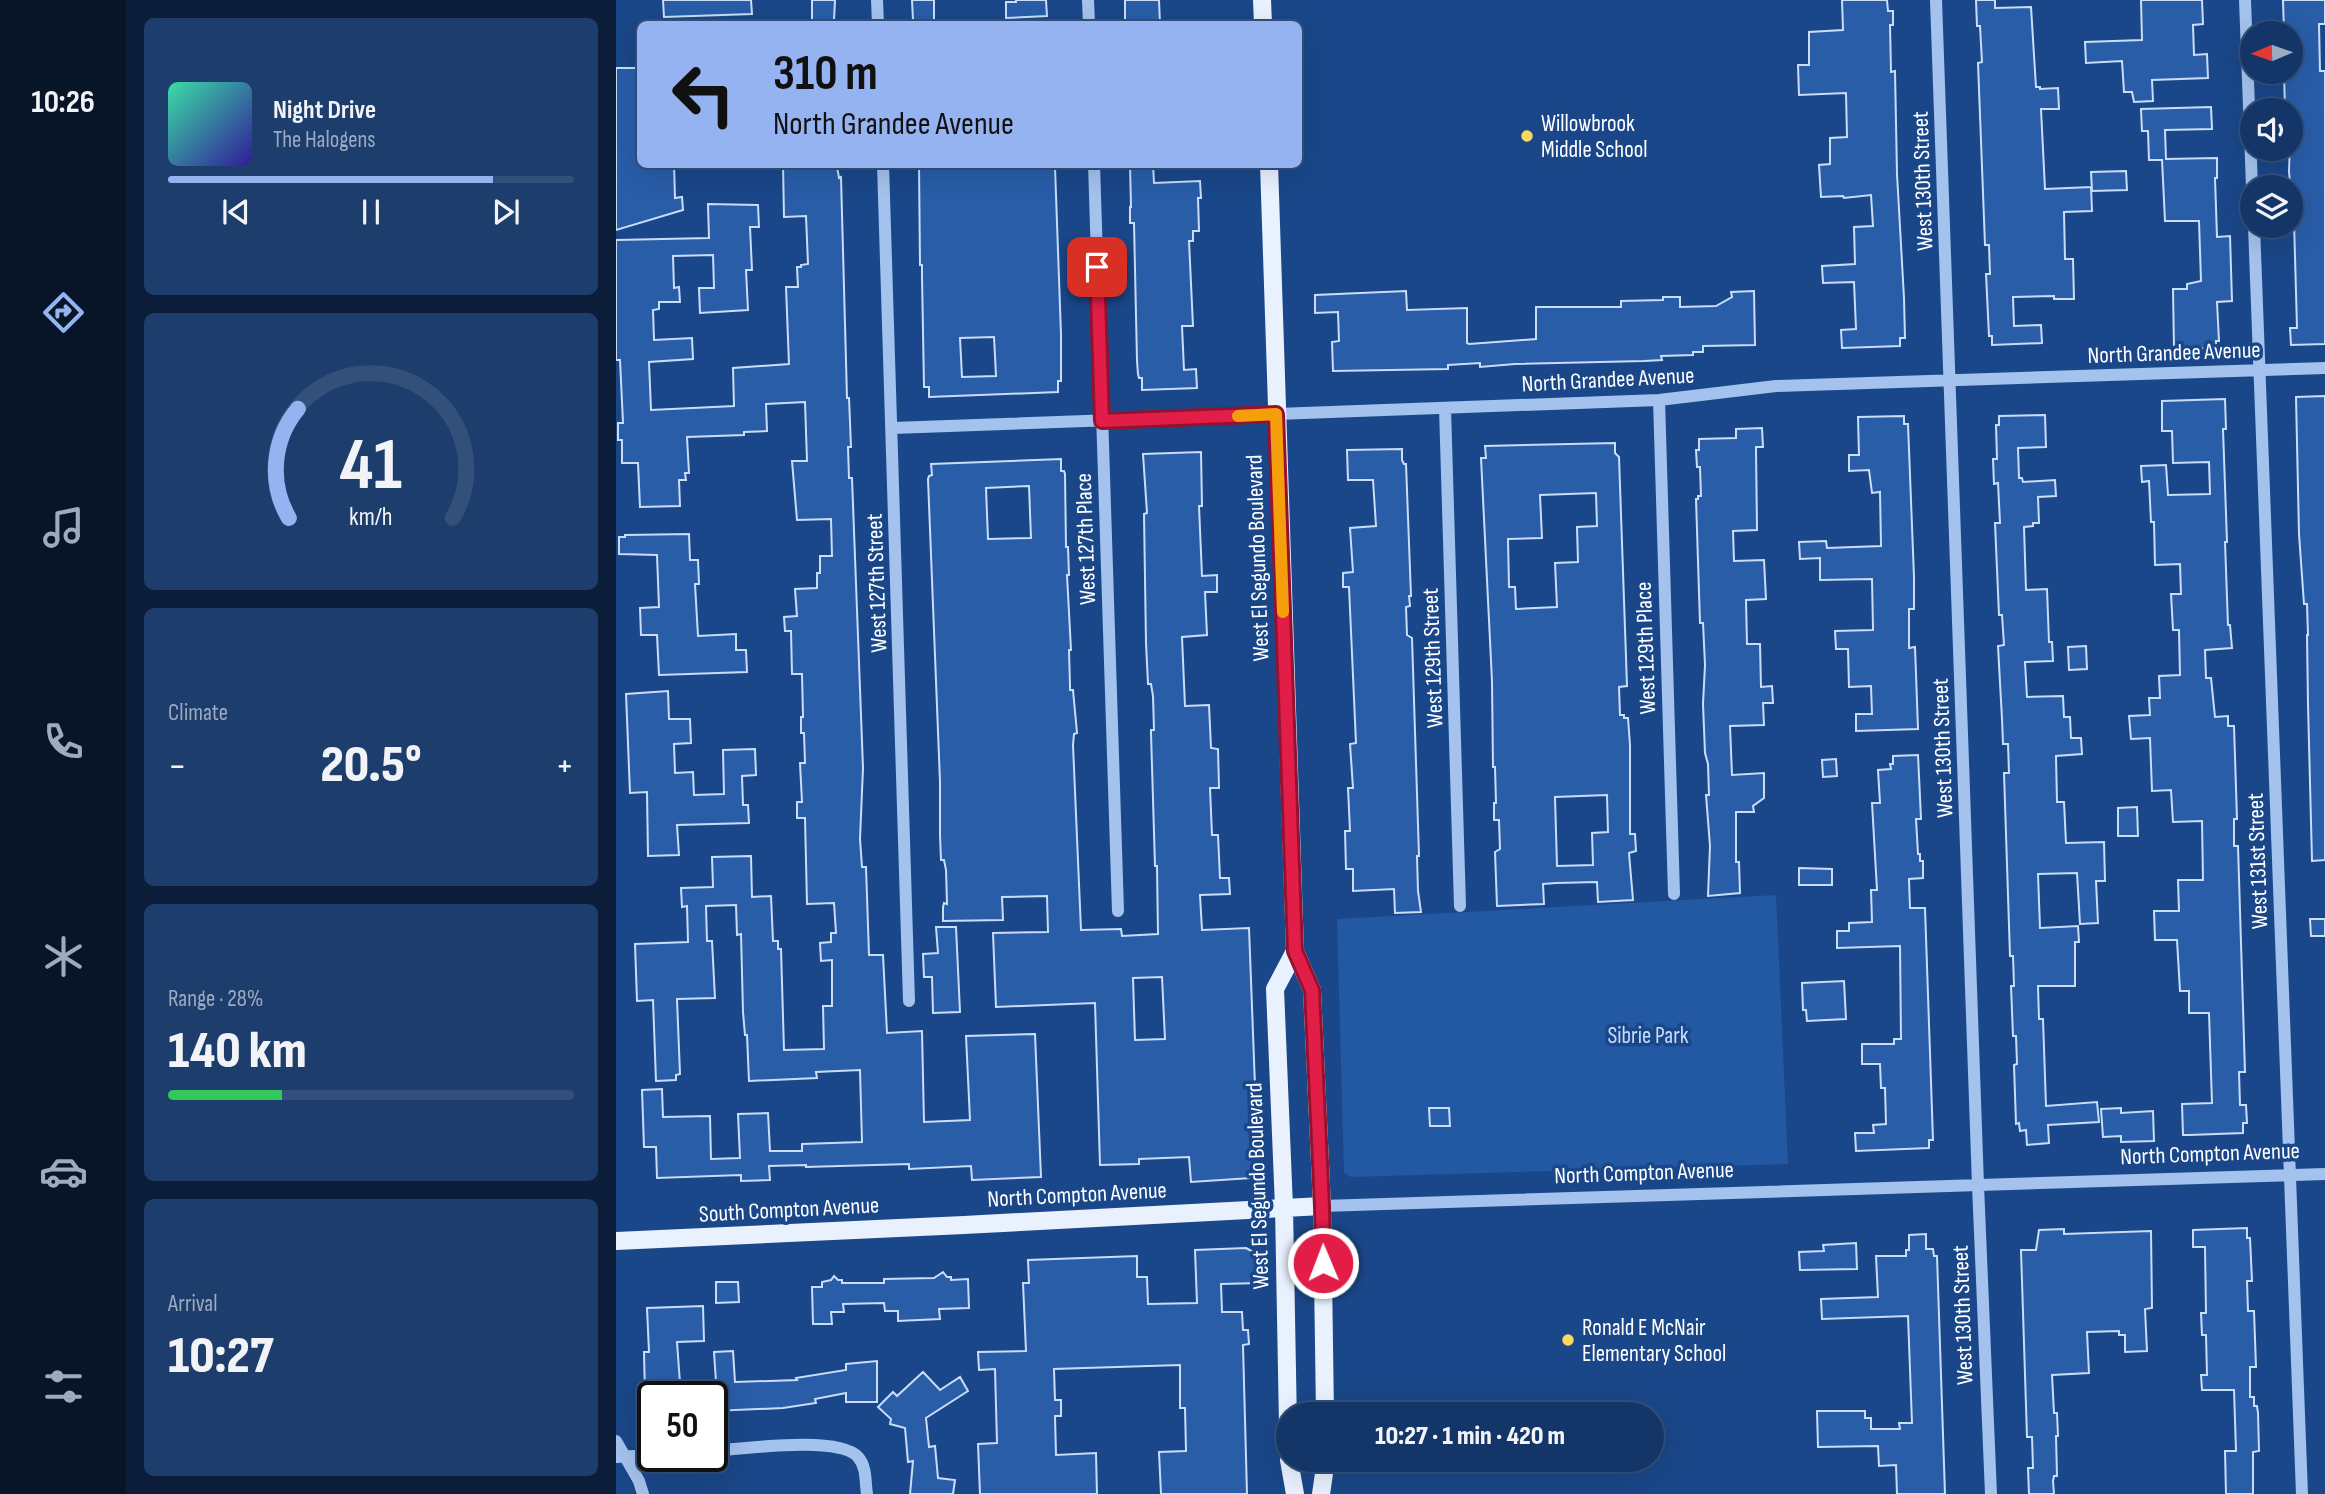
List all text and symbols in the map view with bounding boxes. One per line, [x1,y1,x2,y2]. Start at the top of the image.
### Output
north arrow [2240,21,2303,84]
map controls [2240,21,2303,238]
text: 310 m [773,45,878,104]
icon: left [658,49,749,140]
text: 10:26 [31,83,95,122]
text: Night Drive [273,95,376,126]
button: sound [2240,98,2303,161]
text: North Grandee Avenue [773,105,1014,144]
place label: Willowbrook Middle School [1541,110,1648,164]
street label: West 130th Street [1907,111,1939,251]
text: The Halogens [273,126,376,154]
marker: Willowbrook Middle School [1519,128,1535,144]
button: layers [2240,175,2303,238]
icon: previous [217,193,255,231]
icon: pause [352,193,390,231]
icon: next [487,193,525,231]
pin [1067,237,1127,297]
icon: arrive [1078,248,1116,286]
icon: directions [39,288,88,337]
street label: North Grandee Avenue [2087,336,2261,370]
street label: North Grandee Avenue [1521,361,1695,399]
text: 41 [340,422,402,510]
street label: West El Segundo Boulevard [1240,454,1276,662]
street label: West 127th Place [1070,473,1102,605]
text: km/h [349,502,393,533]
icon: music [39,503,88,552]
street label: West 127th Street [861,513,893,653]
street label: West 129th Place [1630,581,1662,715]
street label: West 129th Street [1417,588,1449,728]
street label: West 130th Street [1927,678,1959,818]
text: Climate [168,699,228,727]
icon: phone [39,717,88,766]
text: 20.5° [320,734,422,797]
text: − [168,744,187,789]
text: + [555,744,574,789]
street label: West 131st Street [2242,793,2274,929]
icon: climate [39,932,88,981]
text: Range · 28% [168,985,263,1013]
text: 140 km [168,1020,307,1083]
park label: Sibrie Park [1607,1022,1689,1050]
street label: West El Segundo Boulevard [1240,1082,1276,1290]
street label: North Compton Avenue [2120,1137,2300,1171]
icon: car [39,1147,88,1196]
street label: North Compton Avenue [1554,1156,1734,1190]
street label: North Compton Avenue [987,1176,1167,1214]
street label: South Compton Avenue [698,1191,880,1229]
position arrow [1286,1226,1360,1300]
street label: West 130th Street [1947,1245,1979,1385]
text: Arrival [168,1290,217,1318]
place label: Ronald E McNair Elementary School [1582,1314,1726,1368]
text: 10:27 [168,1325,273,1388]
marker: Ronald E McNair Elementary School [1560,1332,1576,1348]
icon: filters [39,1362,88,1411]
speed limit sign: 50 [637,1381,728,1472]
text: 10:27 · 1 min · 420 m [1375,1421,1565,1452]

